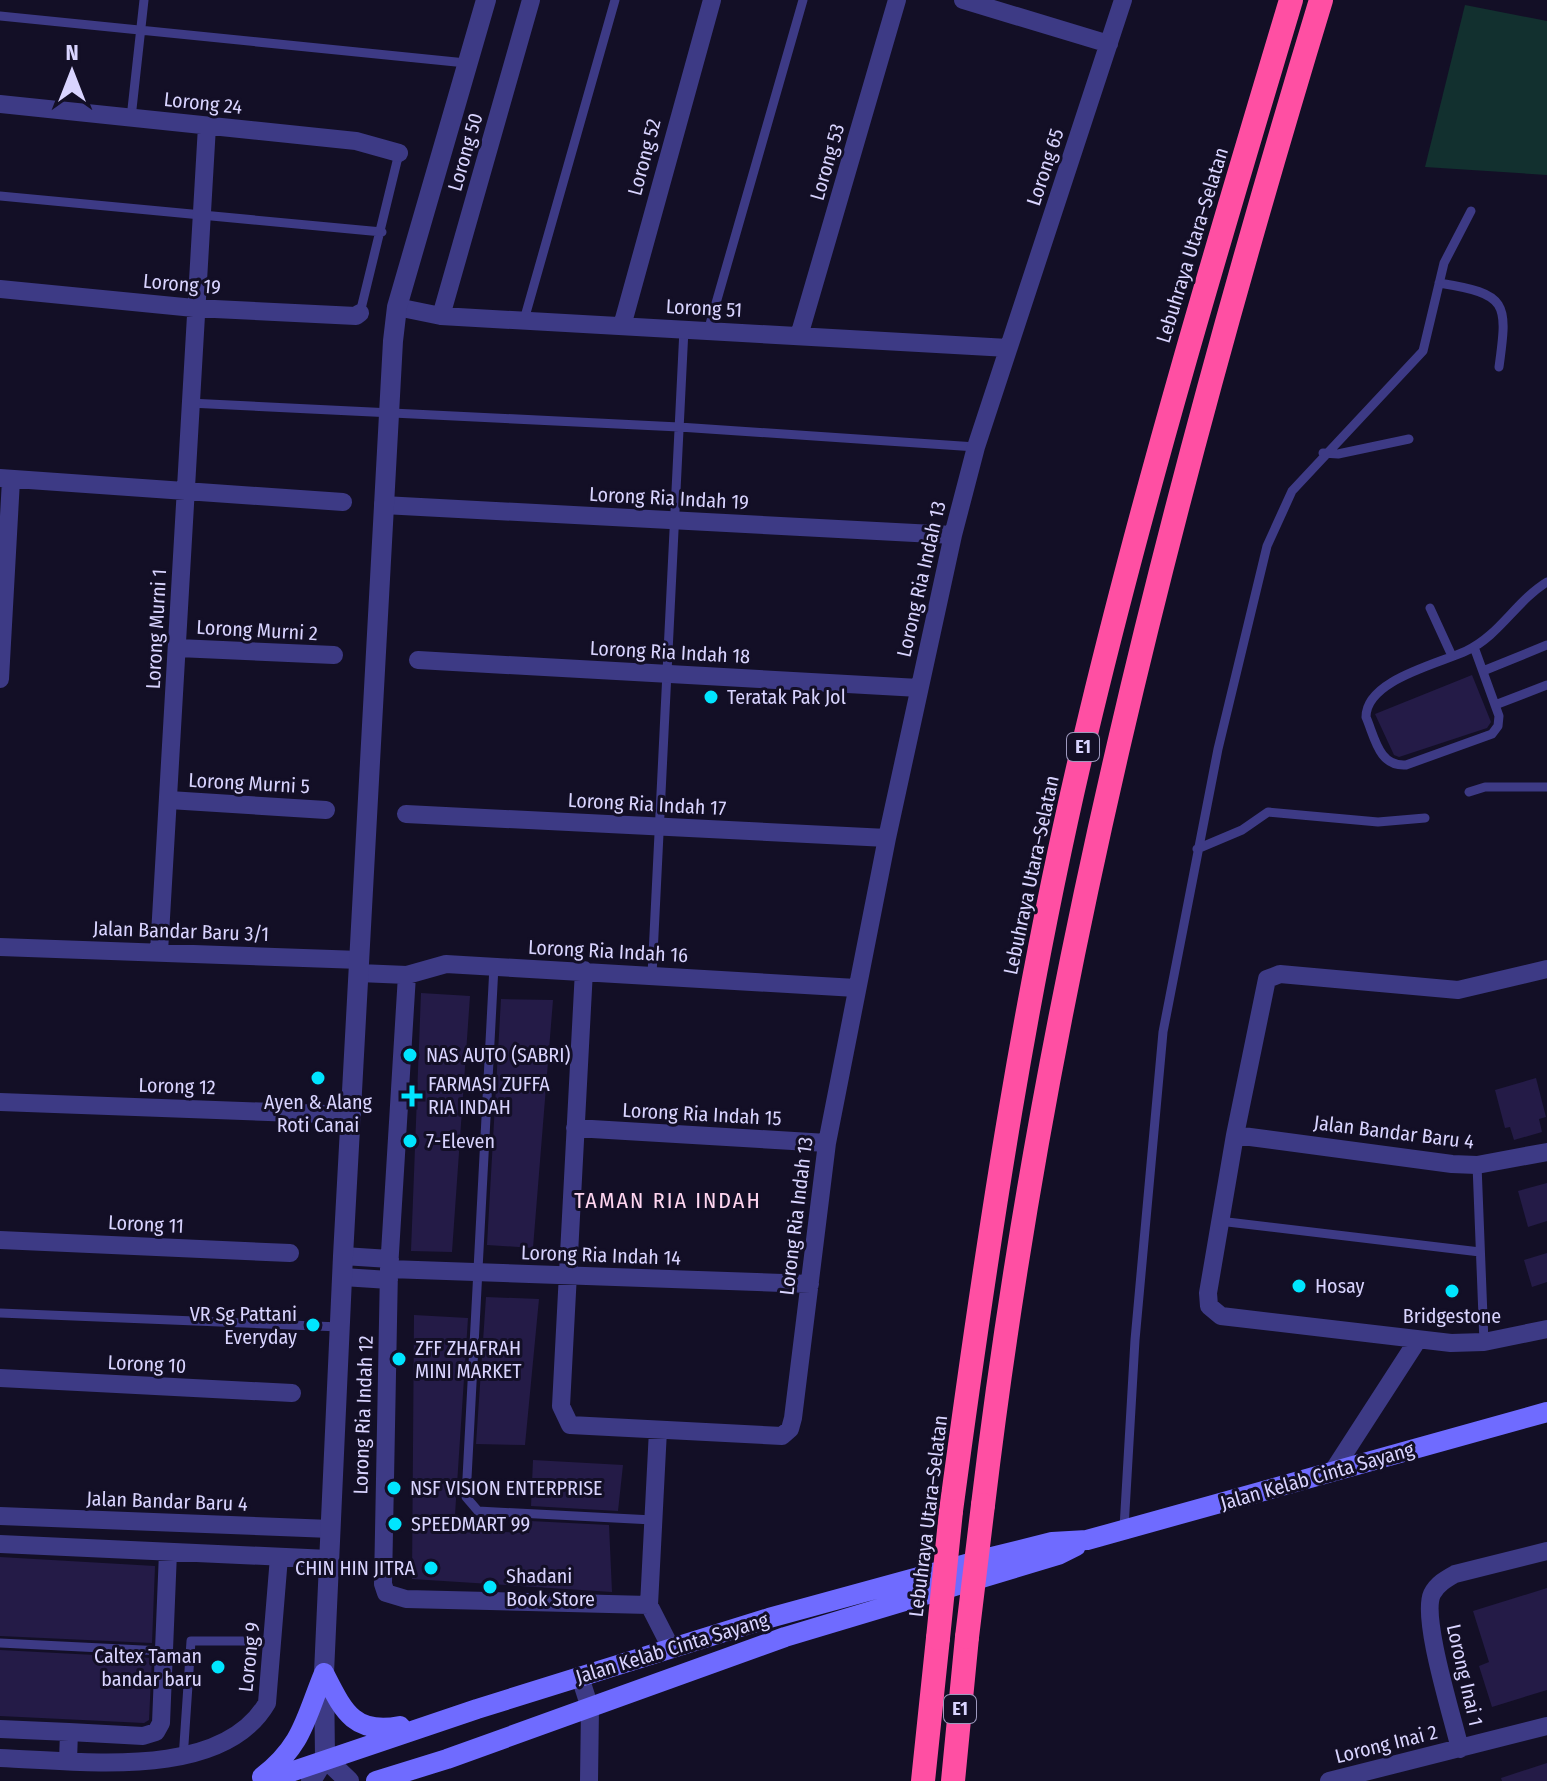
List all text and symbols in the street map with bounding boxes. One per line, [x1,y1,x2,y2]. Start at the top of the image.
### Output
north arrow [32,32,112,112]
text: N [65,39,79,66]
street label: Lorong 24 [163,87,244,119]
street label: Lorong 50 [442,110,488,194]
street label: Lorong 52 [622,116,666,198]
street label: Lorong 53 [805,121,849,203]
street label: Lorong 65 [1021,125,1069,209]
street label: Lebuhraya Utara–Selatan [1151,144,1233,346]
street label: Lorong 19 [142,269,222,299]
street label: Lorong 51 [665,294,743,322]
street label: Lorong Ria Indah 19 [588,482,750,514]
street label: Lorong Ria Indah 13 [891,499,951,659]
street label: Lorong Murni 1 [141,568,171,690]
street label: Lorong Murni 2 [196,615,318,645]
street label: Lorong Ria Indah 18 [589,636,751,668]
place label: Teratak Pak Jol [727,685,846,709]
marker: Teratak Pak Jol [702,688,720,706]
road number: E1 [1067,733,1099,761]
street label: Lorong Murni 5 [188,768,310,798]
street label: Lebuhraya Utara–Selatan [998,773,1064,977]
street label: Lorong Ria Indah 17 [567,788,727,820]
street label: Jalan Bandar Baru 3/1 [93,916,269,946]
street label: Lorong Ria Indah 16 [527,935,689,967]
place label: NAS AUTO (SABRI) [426,1043,570,1067]
marker: NAS AUTO (SABRI) [401,1046,419,1064]
marker: Ayen & Alang Roti Canai [309,1069,327,1087]
place label: FARMASI ZUFFA RIA INDAH [428,1072,550,1119]
street label: Lorong 12 [138,1073,216,1099]
marker: FARMASI ZUFFA RIA INDAH [403,1087,421,1105]
place label: Ayen & Alang Roti Canai [264,1090,373,1137]
street label: Lorong Ria Indah 15 [622,1098,782,1130]
street label: Jalan Bandar Baru 4 [1312,1110,1476,1154]
place label: 7-Eleven [426,1129,495,1153]
marker: 7-Eleven [401,1132,419,1150]
street label: Lorong Ria Indah 13 [774,1135,818,1297]
district label: TAMAN RIA INDAH [574,1187,762,1214]
street label: Lorong 11 [108,1210,184,1238]
street label: Lorong Ria Indah 14 [521,1240,682,1270]
place label: Hosay [1315,1274,1365,1298]
marker: Hosay [1290,1277,1308,1295]
marker: Bridgestone [1443,1282,1461,1300]
place label: VR Sg Pattani Everyday [190,1302,297,1349]
place label: Bridgestone [1403,1304,1501,1328]
marker: VR Sg Pattani Everyday [304,1316,322,1334]
street label: Lorong Ria Indah 12 [348,1335,378,1495]
place label: ZFF ZHAFRAH MINI MARKET [415,1336,522,1383]
street label: Lorong 10 [107,1350,187,1378]
marker: ZFF ZHAFRAH MINI MARKET [390,1350,408,1368]
street label: Lebuhraya Utara–Selatan [904,1414,952,1618]
street label: Jalan Kelab Cinta Sayang [1217,1437,1417,1515]
place label: NSF VISION ENTERPRISE [410,1476,602,1500]
marker: NSF VISION ENTERPRISE [385,1479,403,1497]
street label: Jalan Bandar Baru 4 [86,1486,248,1516]
place label: SPEEDMART 99 [411,1512,530,1536]
marker: SPEEDMART 99 [386,1515,404,1533]
place label: CHIN HIN JITRA [295,1556,415,1580]
marker: CHIN HIN JITRA [422,1559,440,1577]
place label: Shadani Book Store [506,1564,595,1611]
marker: Shadani Book Store [481,1578,499,1596]
street label: Jalan Kelab Cinta Sayang [573,1607,772,1689]
street label: Lorong 9 [233,1621,265,1693]
street label: Lorong Inai 1 [1442,1622,1488,1728]
place label: Caltex Taman bandar baru [94,1644,202,1691]
marker: Caltex Taman bandar baru [209,1658,227,1676]
road number: E1 [944,1695,976,1723]
street label: Lorong Inai 2 [1332,1720,1440,1768]

